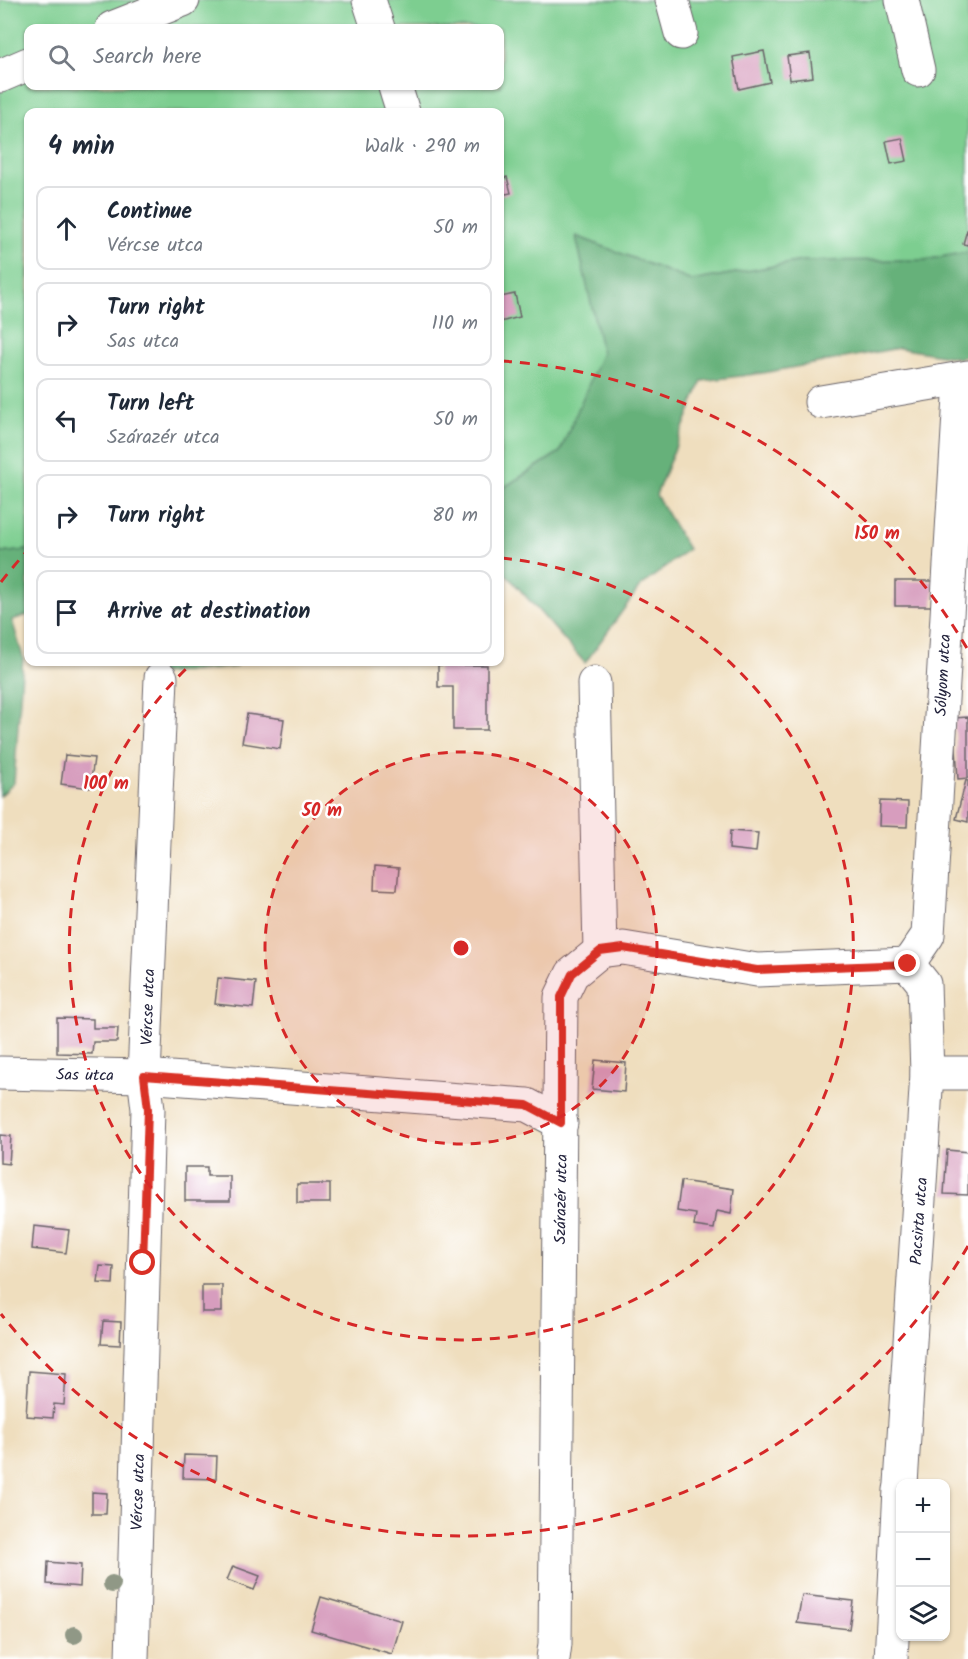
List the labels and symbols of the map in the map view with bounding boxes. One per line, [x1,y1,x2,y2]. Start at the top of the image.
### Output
text: 150 m [854,520,900,549]
street label: Sólyom utca [929,633,958,717]
text: 100 m [83,770,129,799]
text: 50 m [301,797,342,826]
centre of rings [451,938,471,958]
route end [894,950,920,976]
street label: Vércse utca [135,968,162,1046]
street label: Sas utca [56,1062,114,1089]
street label: Szárazér utca [548,1154,575,1244]
street label: Pacsirta utca [904,1176,935,1266]
route start [129,1249,155,1275]
street label: Vércse utca [125,1453,152,1531]

